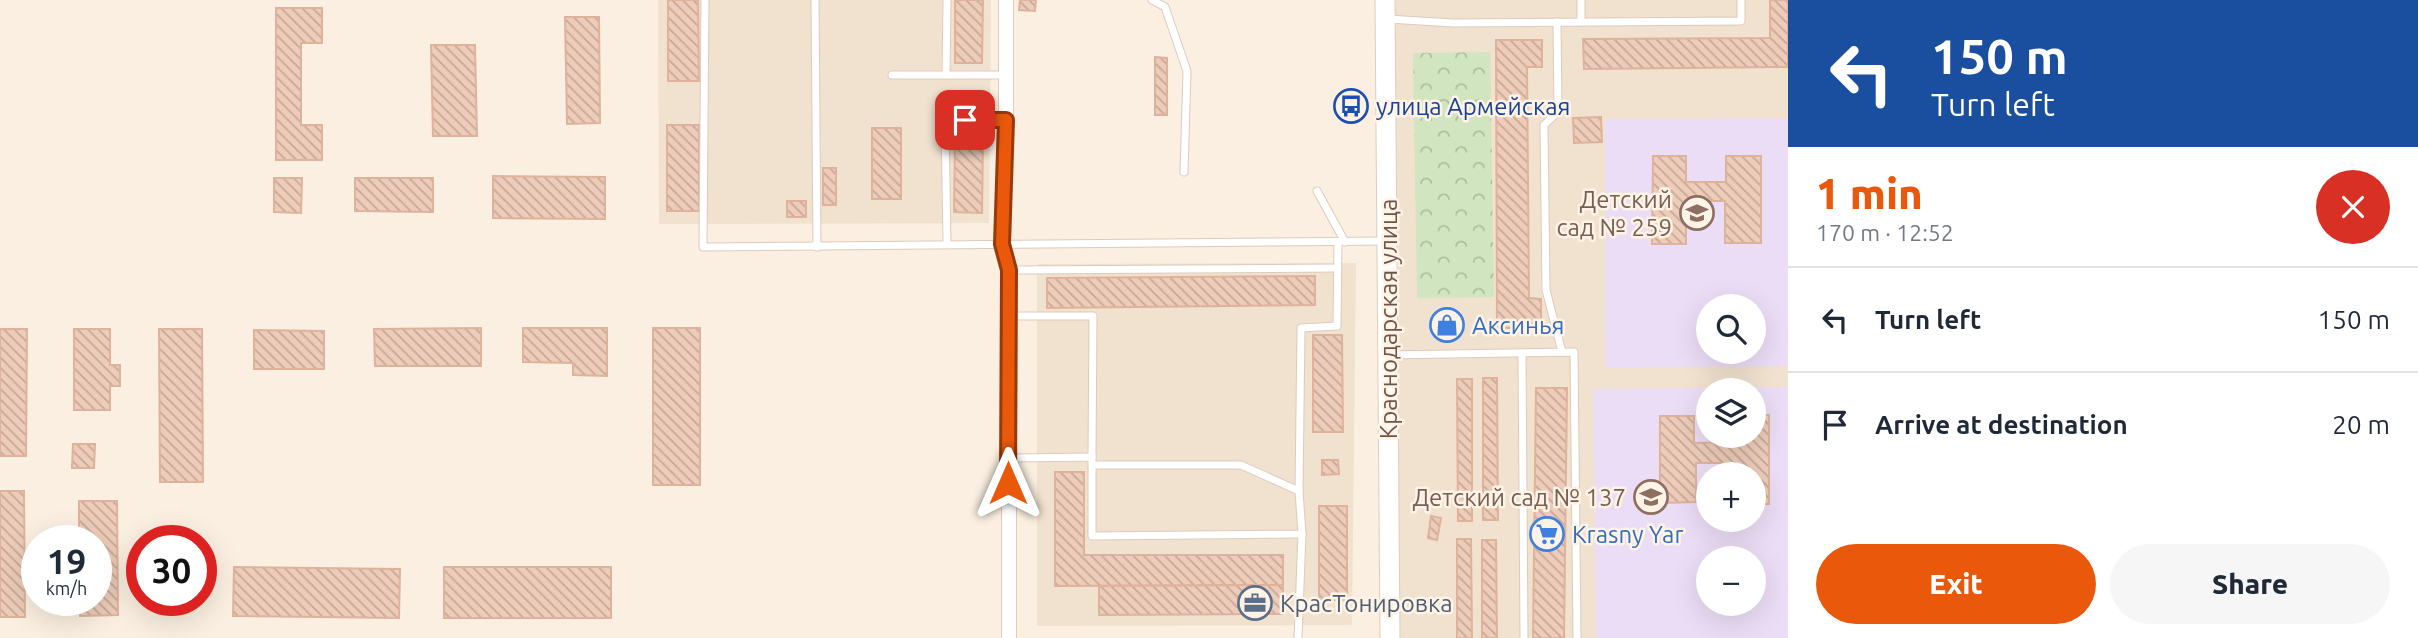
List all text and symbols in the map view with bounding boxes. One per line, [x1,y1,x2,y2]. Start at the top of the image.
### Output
icon: left [1816,28,1907,119]
text: 150 m [1931,28,2068,83]
text: Turn left [1931,86,2055,122]
bus stop icon: улица Армейская [1332,87,1370,125]
pin [935,90,995,150]
place label: улица Армейская [1376,93,1570,120]
icon: arrive [946,101,984,139]
text: 1 min [1816,170,1923,217]
button: close [2316,170,2390,244]
place label: Детский сад № 259 [1556,186,1672,241]
school or university icon: Детский сад № 259 [1678,194,1716,232]
street label: Краснодарская улица [1375,199,1402,439]
text: 170 m · 12:52 [1816,220,1954,245]
map controls [1696,294,1766,616]
button: search [1696,294,1766,364]
icon: left [1816,301,1854,339]
text: Turn left [1875,305,1981,334]
text: 150 m [2318,305,2390,334]
shop icon: Аксинья [1428,306,1466,344]
place label: Аксинья [1472,312,1564,339]
button: layers [1696,378,1766,448]
icon: arrive [1816,406,1854,444]
text: Arrive at destination [1875,410,2128,439]
text: 20 m [2332,410,2390,439]
position arrow [971,446,1045,520]
button: + [1696,462,1766,532]
school or university icon: Детский сад № 137 [1632,478,1670,516]
place label: Детский сад № 137 [1412,484,1626,511]
supermarket icon: Krasny Yar [1528,515,1566,553]
place label: Krasny Yar [1572,521,1684,548]
speed limit sign: 30 [126,525,217,616]
text: 19 [47,541,86,581]
button: Exit [1816,544,2096,624]
button: Share [2110,544,2390,624]
button: − [1696,546,1766,616]
text: km/h [46,578,87,598]
office icon: КрасТонировка [1236,584,1274,622]
place label: КрасТонировка [1280,590,1453,617]

